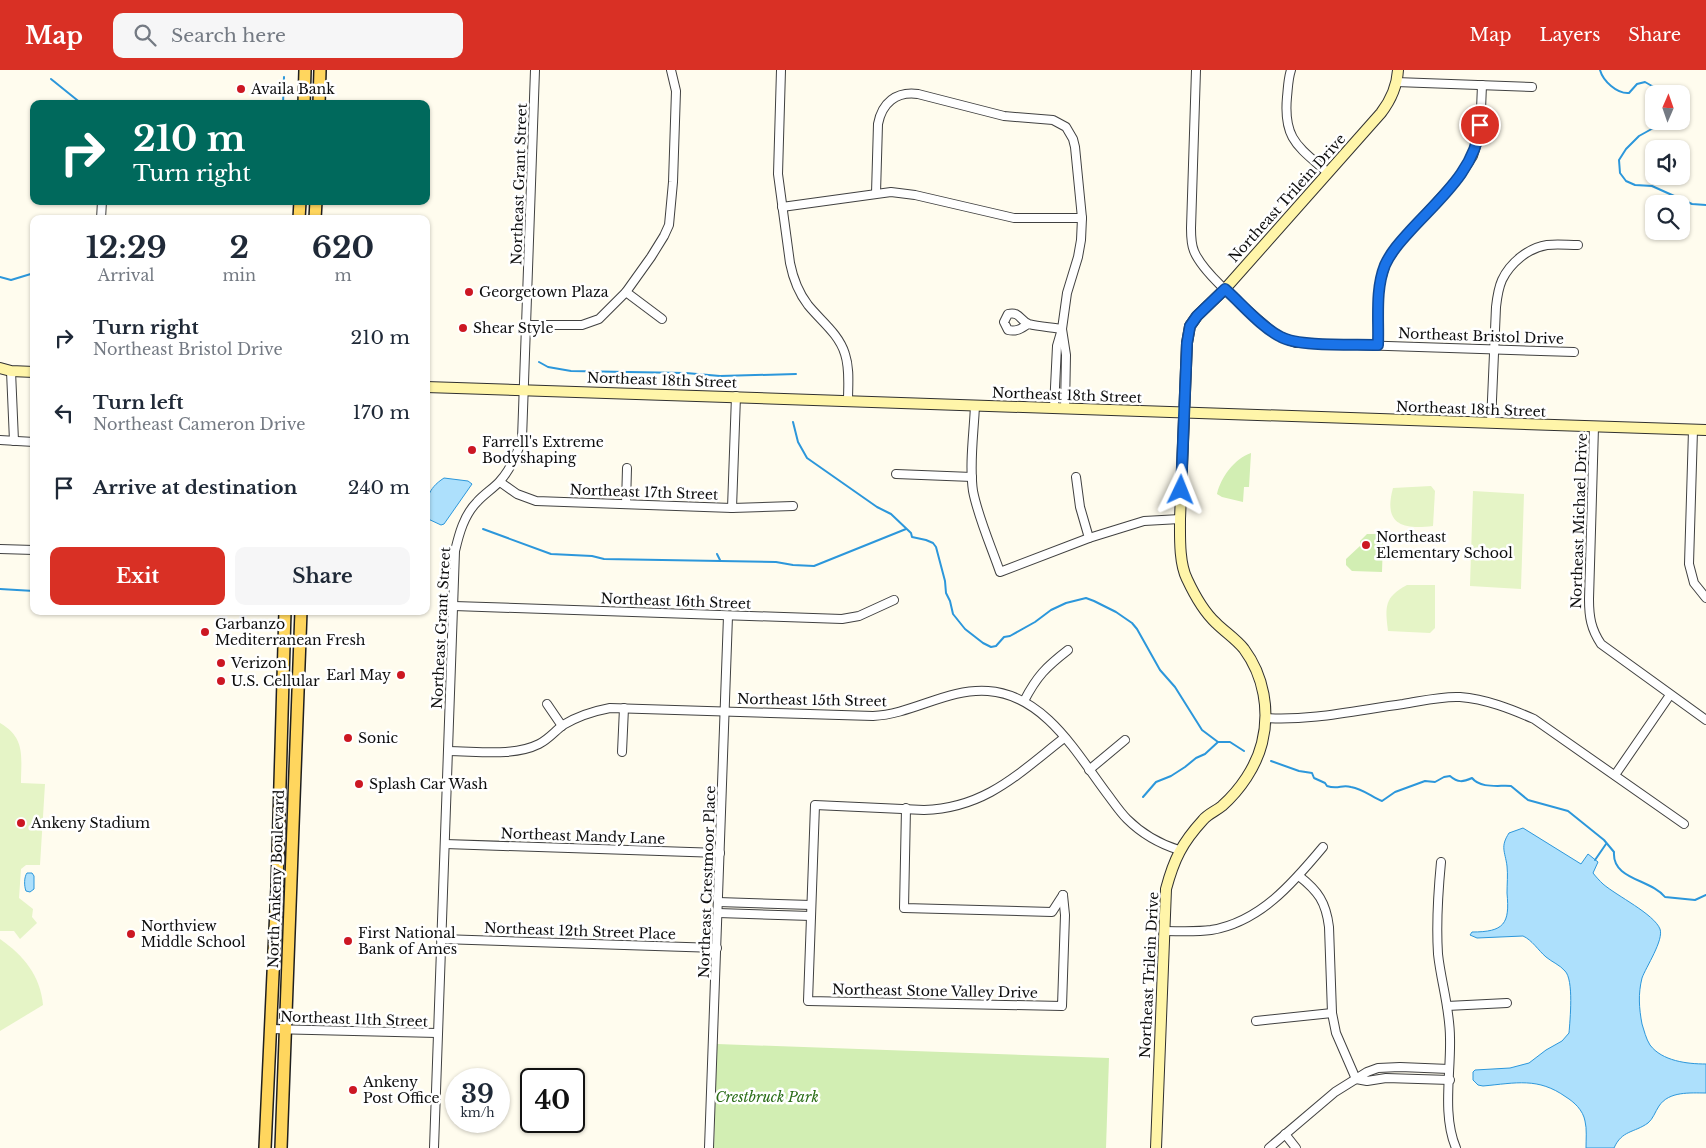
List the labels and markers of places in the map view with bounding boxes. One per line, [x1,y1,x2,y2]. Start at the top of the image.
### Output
place label: Availa Bank [250,80,335,98]
marker: Availa Bank [235,83,247,95]
pin [1459,104,1501,146]
place label: Georgetown Plaza [479,283,609,301]
marker: Georgetown Plaza [463,286,475,298]
place label: Shear Style [473,319,553,337]
marker: Shear Style [457,322,469,334]
place label: Farrell's Extreme Bodyshaping [482,433,604,467]
marker: Farrell's Extreme Bodyshaping [466,444,478,456]
place label: Northeast Elementary School [1376,528,1513,562]
marker: Northeast Elementary School [1360,539,1372,551]
place label: Garbanzo Mediterranean Fresh [215,615,366,649]
marker: Garbanzo Mediterranean Fresh [199,626,211,638]
place label: Verizon [230,654,287,672]
marker: Verizon [215,657,227,669]
place label: Earl May [326,666,391,684]
marker: Earl May [395,669,407,681]
place label: U.S. Cellular [231,672,320,690]
marker: U.S. Cellular [215,675,227,687]
place label: Sonic [358,729,399,747]
marker: Sonic [342,732,354,744]
place label: Splash Car Wash [369,775,488,793]
marker: Splash Car Wash [353,778,365,790]
place label: Ankeny Stadium [30,814,150,832]
marker: Ankeny Stadium [15,817,27,829]
place label: Northview Middle School [141,917,246,951]
place label: First National Bank of Ames [358,924,457,958]
marker: Northview Middle School [125,928,137,940]
marker: First National Bank of Ames [342,935,354,947]
place label: Ankeny Post Office [362,1073,439,1107]
marker: Ankeny Post Office [347,1084,359,1096]

